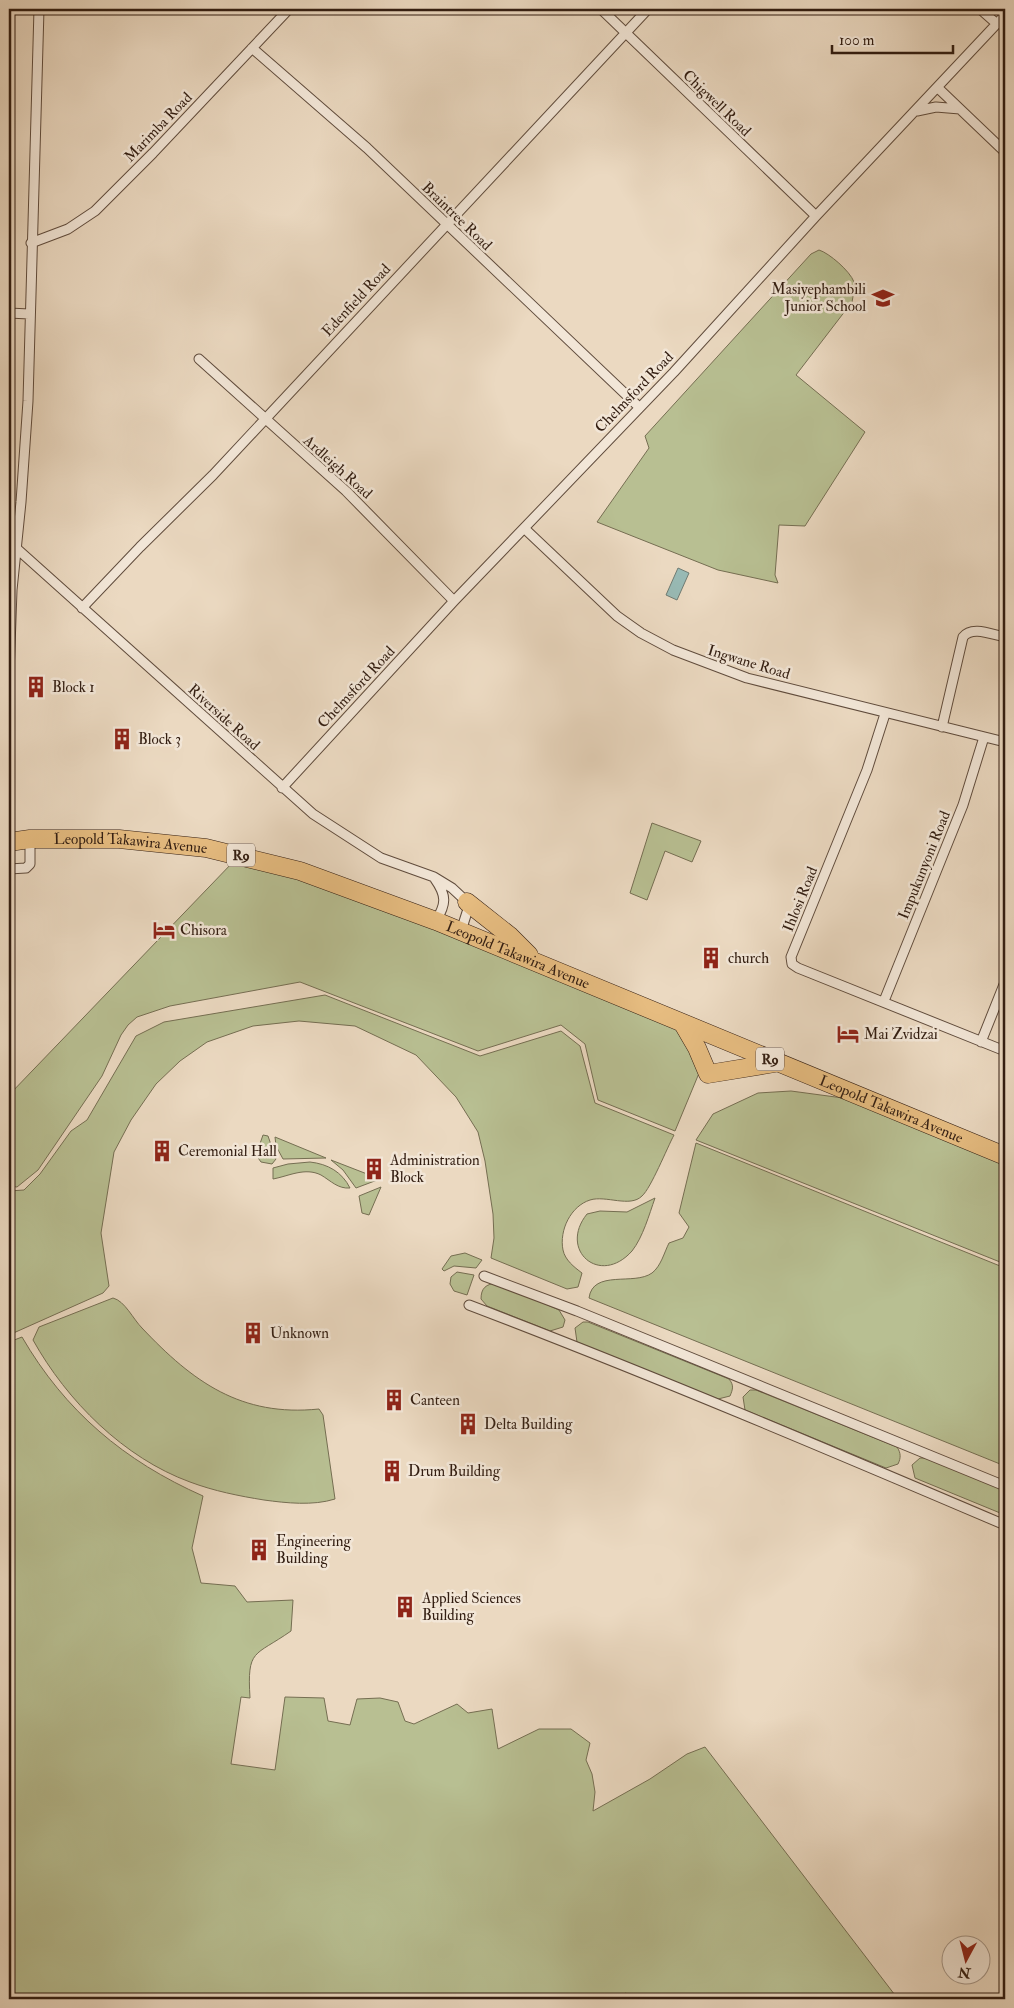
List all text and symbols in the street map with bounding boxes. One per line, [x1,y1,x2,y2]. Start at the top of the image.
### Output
scale bar [832,22,953,54]
text: 100 m [839,31,875,50]
street label: Chigwell Road [678,66,755,141]
street label: Marimba Road [120,88,197,166]
street label: Braintree Road [417,178,496,255]
street label: Edenfield Road [318,260,395,341]
place label: Masiyephambili Junior School [771,280,866,317]
school or university icon: Masiyephambili Junior School [870,285,896,311]
street label: Chelmsford Road [591,347,678,437]
street label: Ardleigh Road [299,431,377,504]
street label: Ingwane Road [705,641,793,684]
street label: Chelmsford Road [314,642,400,732]
building icon: Block 1 [23,674,49,700]
place label: Block 1 [52,678,95,697]
street label: Riverside Road [184,680,264,755]
building icon: Block 3 [109,726,135,752]
place label: Block 3 [138,730,181,749]
street label: Impukunyoni Road [894,808,956,923]
street label: Leopold Takawira Avenue [54,830,208,858]
road number: R9 [227,844,255,866]
street label: Ihlosi Road [779,863,822,935]
hotel icon: Chisora [151,917,177,943]
street label: Leopold Takawira Avenue [443,917,592,993]
place label: Chisora [180,921,228,940]
building icon: church [698,945,724,971]
place label: church [728,949,769,968]
hotel icon: Mai Zvidzai [835,1021,861,1047]
place label: Mai Zvidzai [864,1025,938,1044]
road number: R9 [756,1048,784,1070]
street label: Leopold Takawira Avenue [816,1071,966,1148]
building icon: Ceremonial Hall [149,1138,175,1164]
place label: Ceremonial Hall [178,1142,277,1161]
place label: Administration Block [389,1151,480,1187]
building icon: Administration Block [361,1156,387,1182]
building icon: Unknown [240,1320,266,1346]
place label: Unknown [270,1324,329,1343]
building icon: Canteen [381,1387,407,1413]
place label: Canteen [410,1391,460,1410]
building icon: Delta Building [455,1411,481,1437]
place label: Delta Building [484,1415,573,1434]
building icon: Drum Building [379,1458,405,1484]
place label: Drum Building [408,1462,501,1481]
place label: Engineering Building [276,1532,352,1568]
building icon: Engineering Building [246,1537,272,1563]
place label: Applied Sciences Building [421,1589,521,1625]
building icon: Applied Sciences Building [392,1594,418,1620]
north arrow [942,1936,992,1986]
text: N [957,1963,973,1982]

